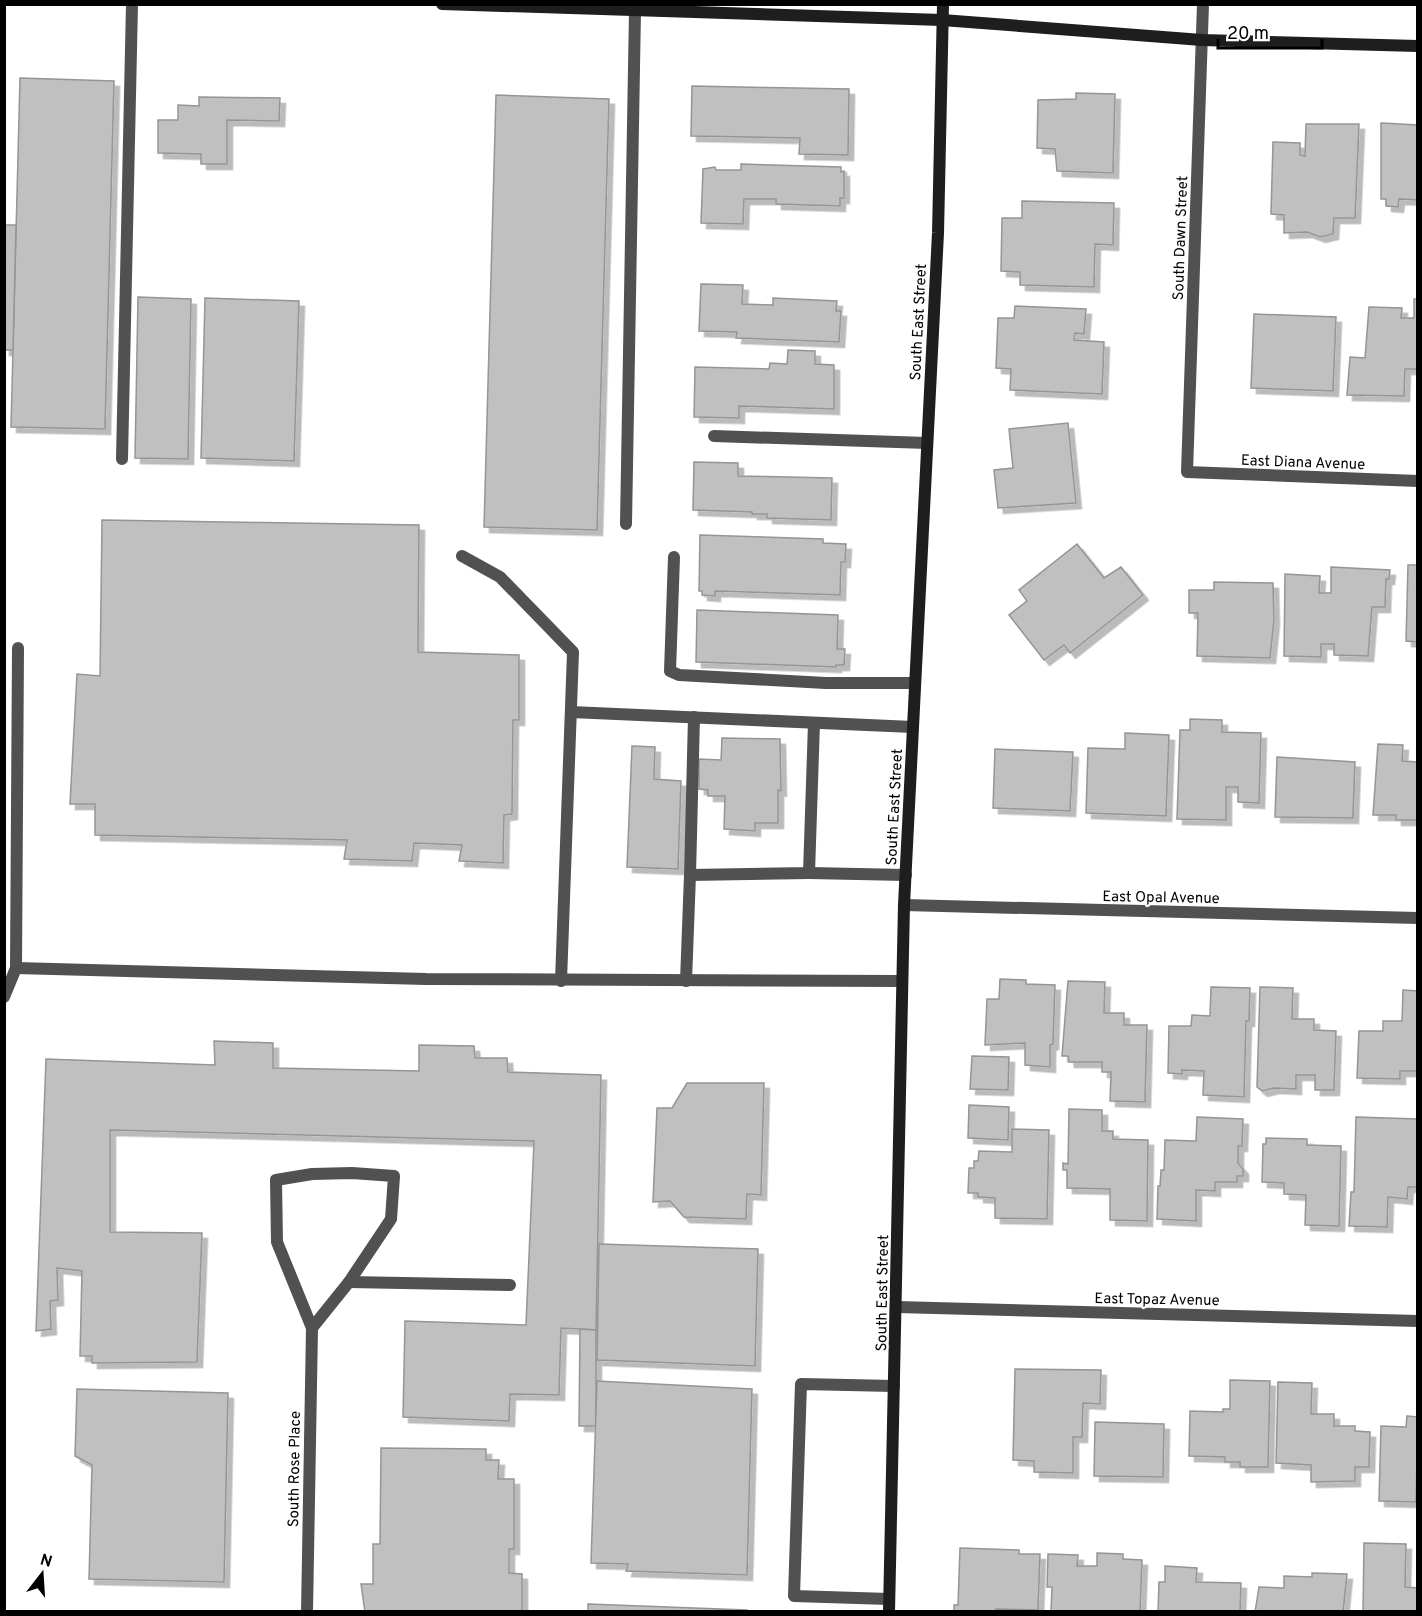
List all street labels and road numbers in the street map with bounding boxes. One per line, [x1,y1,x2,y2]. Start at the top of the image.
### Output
street label: South Dawn Street [1170,175,1193,301]
street label: South East Street [907,263,932,381]
street label: East Diana Avenue [1240,452,1365,475]
street label: South East Street [883,748,908,866]
street label: East Opal Avenue [1102,888,1220,909]
street label: South East Street [873,1234,894,1352]
street label: East Topaz Avenue [1094,1290,1220,1311]
street label: South Rose Place [285,1411,306,1527]

